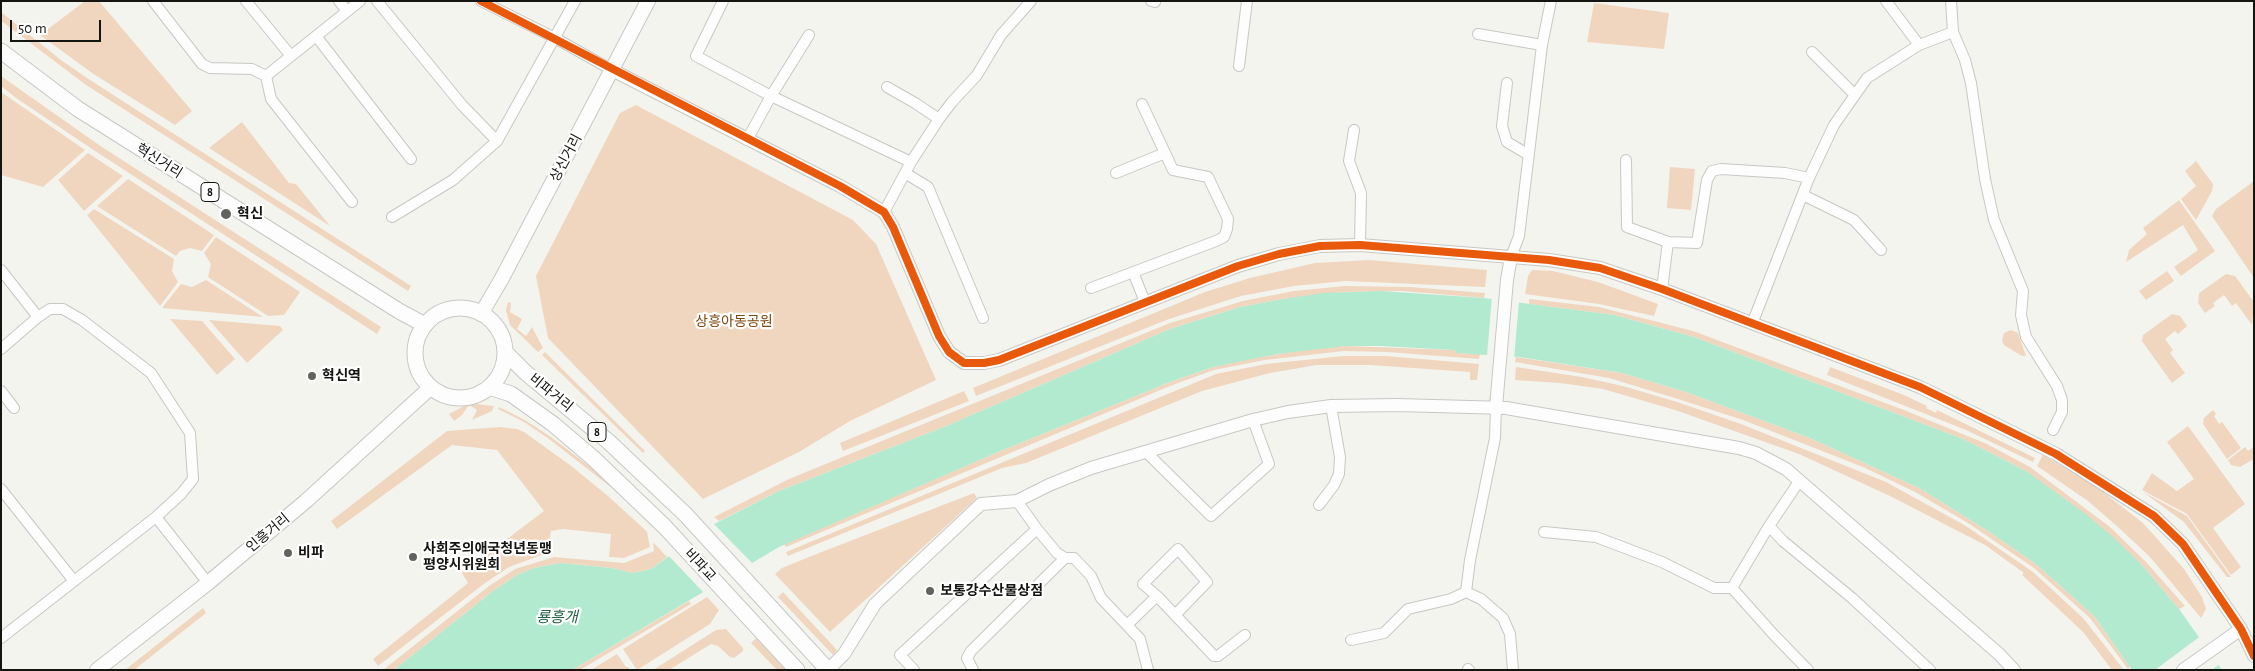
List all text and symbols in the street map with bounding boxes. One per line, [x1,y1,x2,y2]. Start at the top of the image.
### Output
scale bar [12,10,104,42]
text: 50 m [18,21,47,36]
street label: 상신거리 [546,131,586,185]
street label: 혁신거리 [133,140,185,182]
road number: 8 [201,182,219,202]
place label: 혁신 [237,206,263,222]
marker: 혁신 [219,207,233,221]
park label: 상흥아동공원 [695,314,773,330]
place label: 혁신역 [322,368,361,384]
marker: 혁신역 [306,370,318,382]
street label: 비파거리 [526,370,576,416]
road number: 8 [588,422,606,442]
street label: 인흥거리 [243,510,293,556]
place label: 사회주의애국청년동맹 평양시위원회 [423,541,552,574]
place label: 비파 [298,545,324,561]
street label: 비파교 [681,545,719,585]
marker: 비파 [282,547,294,559]
marker: 사회주의애국청년동맹 평양시위원회 [407,551,419,563]
place label: 보통강수산물상점 [940,583,1043,599]
marker: 보통강수산물상점 [924,585,936,597]
water label: 룡흥개 [536,608,578,626]

